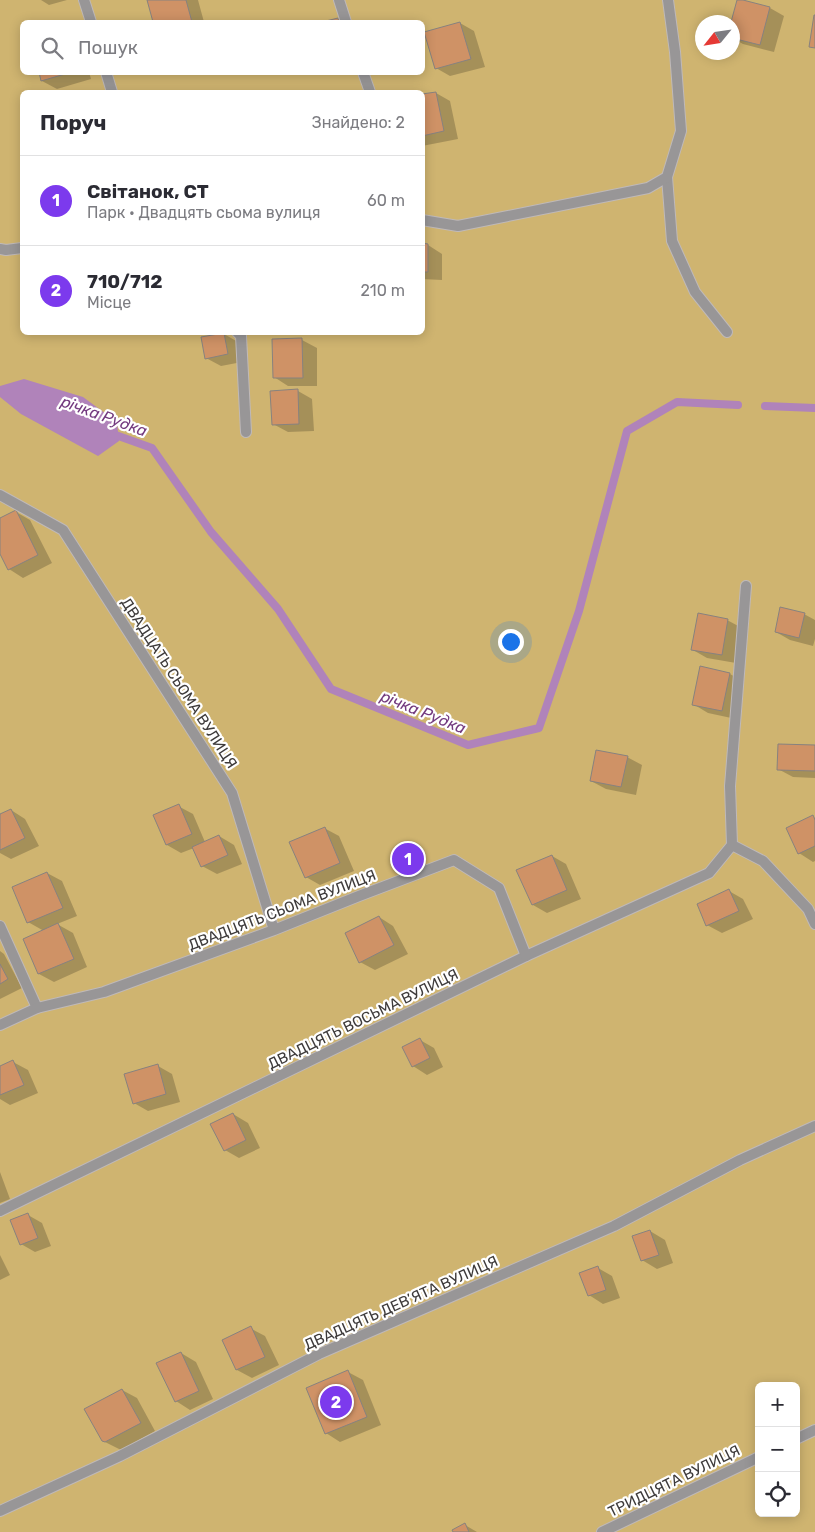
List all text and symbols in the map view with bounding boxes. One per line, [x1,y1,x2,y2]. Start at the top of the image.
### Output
north arrow [695,15,740,60]
search box [20,20,425,75]
icon: search [38,34,66,62]
text: Пошук [78,36,138,59]
text: Поруч [40,110,106,135]
text: Знайдено: 2 [312,113,405,132]
text: Світанок, СТ [87,180,209,203]
text: 1 [52,191,60,210]
text: 60 m [367,191,405,210]
text: Парк · Двадцять сьома вулиця [87,203,321,222]
text: 710/712 [87,270,163,293]
text: 2 [51,281,61,300]
text: 210 m [360,281,405,300]
text: Місце [87,293,131,312]
water label: річка Рудка [58,392,150,440]
street label: ДВАДЦАТЬ СЬОМА ВУЛИЦЯ [117,594,241,772]
your location [498,629,524,655]
water label: річка Рудка [377,686,469,738]
pin: 1 [392,840,424,878]
street label: ДВАДЦЯТЬ СЬОМА ВУЛИЦЯ [186,866,378,954]
street label: ДВАДЦЯТЬ ВОСЬМА ВУЛИЦЯ [265,965,461,1073]
street label: ДВАДЦЯТЬ ДЕВ’ЯТА ВУЛИЦЯ [301,1252,501,1354]
map controls [755,1382,800,1517]
button: + [755,1382,800,1427]
pin: 2 [320,1383,352,1421]
button: − [755,1427,800,1472]
street label: ТРИДЦЯТА ВУЛИЦЯ [605,1441,743,1521]
button: locate [755,1472,800,1517]

